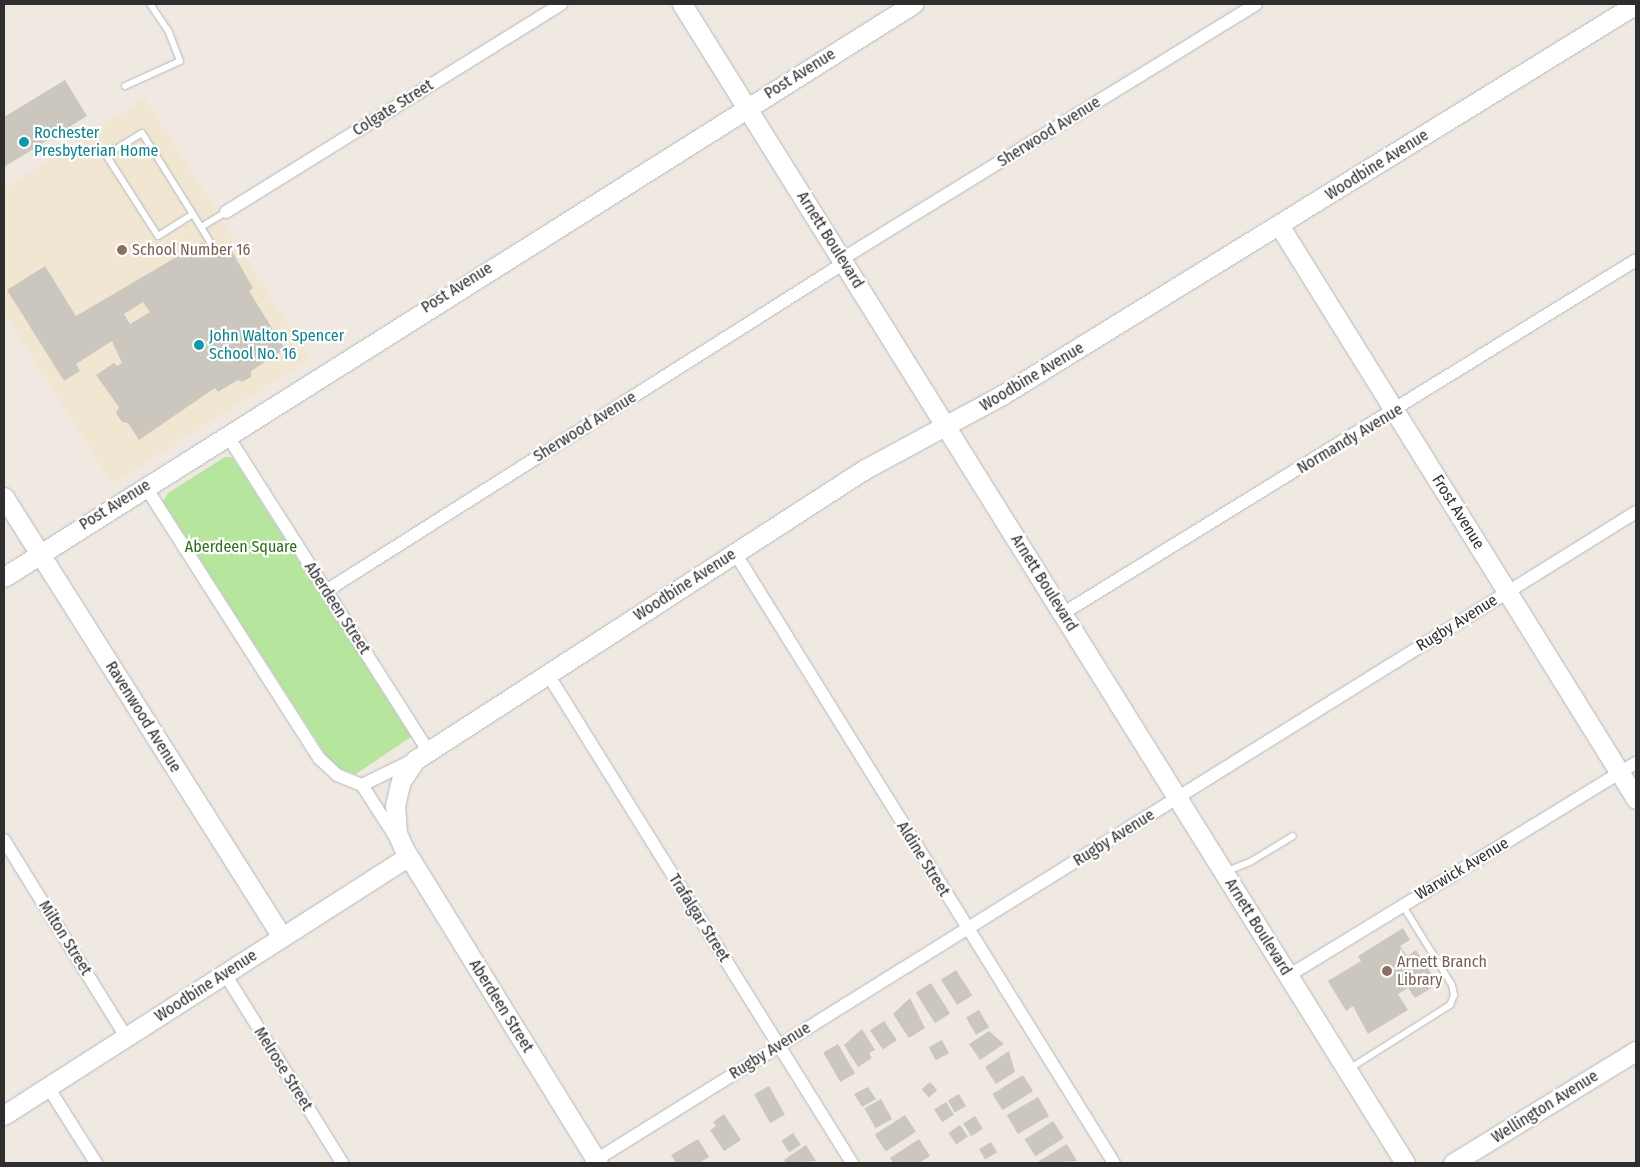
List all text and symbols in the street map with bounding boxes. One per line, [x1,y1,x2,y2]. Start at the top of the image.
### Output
street label: Post Avenue [761,45,839,103]
street label: Colgate Street [349,76,437,140]
street label: Sherwood Avenue [994,93,1104,171]
place label: Rochester Presbyterian Home [34,123,158,161]
street label: Woodbine Avenue [1322,126,1432,204]
marker: Rochester Presbyterian Home [18,136,30,148]
street label: Arnett Boulevard [793,188,867,292]
place label: School Number 16 [132,240,250,260]
marker: School Number 16 [116,244,128,256]
street label: Post Avenue [418,259,496,317]
place label: John Walton Spencer School No. 16 [209,326,344,364]
street label: Woodbine Avenue [977,338,1087,416]
marker: John Walton Spencer School No. 16 [193,339,205,351]
street label: Sherwood Avenue [530,388,640,466]
street label: Normandy Avenue [1294,400,1406,478]
street label: Frost Avenue [1428,471,1488,553]
street label: Post Avenue [76,476,154,534]
street label: Arnett Boulevard [1007,531,1081,635]
park label: Aberdeen Square [185,537,297,557]
street label: Woodbine Avenue [630,545,740,625]
street label: Aberdeen Street [300,558,374,658]
street label: Rugby Avenue [1413,590,1501,656]
street label: Ravenwood Avenue [101,658,185,776]
street label: Rugby Avenue [1070,805,1158,871]
street label: Aldine Street [892,818,954,900]
street label: Warwick Avenue [1412,834,1512,904]
street label: Trafalgar Street [664,870,734,966]
street label: Arnett Boulevard [1221,875,1295,979]
street label: Milton Street [34,897,96,979]
street label: Woodbine Avenue [151,946,261,1026]
place label: Arnett Branch Library [1397,952,1487,990]
street label: Aberdeen Street [465,956,537,1056]
marker: Arnett Branch Library [1381,965,1393,977]
street label: Rugby Avenue [726,1018,814,1084]
street label: Melrose Street [250,1024,316,1114]
street label: Wellington Avenue [1488,1067,1602,1147]

